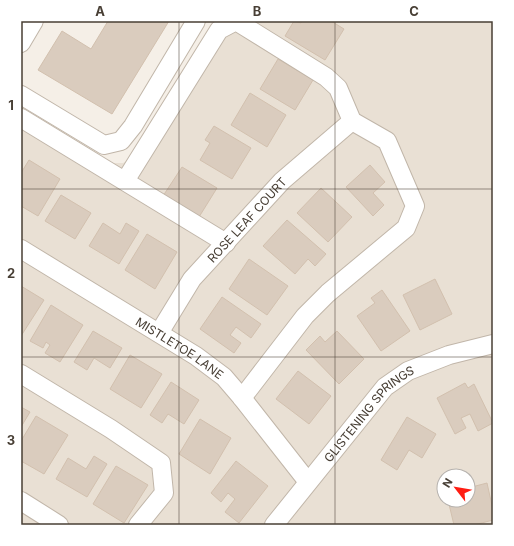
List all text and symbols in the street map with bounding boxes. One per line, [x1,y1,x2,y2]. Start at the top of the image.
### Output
text: A [95,3,105,19]
text: B [253,3,262,19]
text: C [409,3,419,19]
text: 1 [8,97,14,113]
street label: ROSE LEAF COURT [204,174,290,265]
text: 2 [7,265,15,281]
street label: MISTLETOE LANE [133,314,227,382]
street label: GLISTENING SPRINGS [320,362,416,465]
text: 3 [7,432,15,448]
north arrow [436,468,476,508]
text: N [439,476,456,490]

